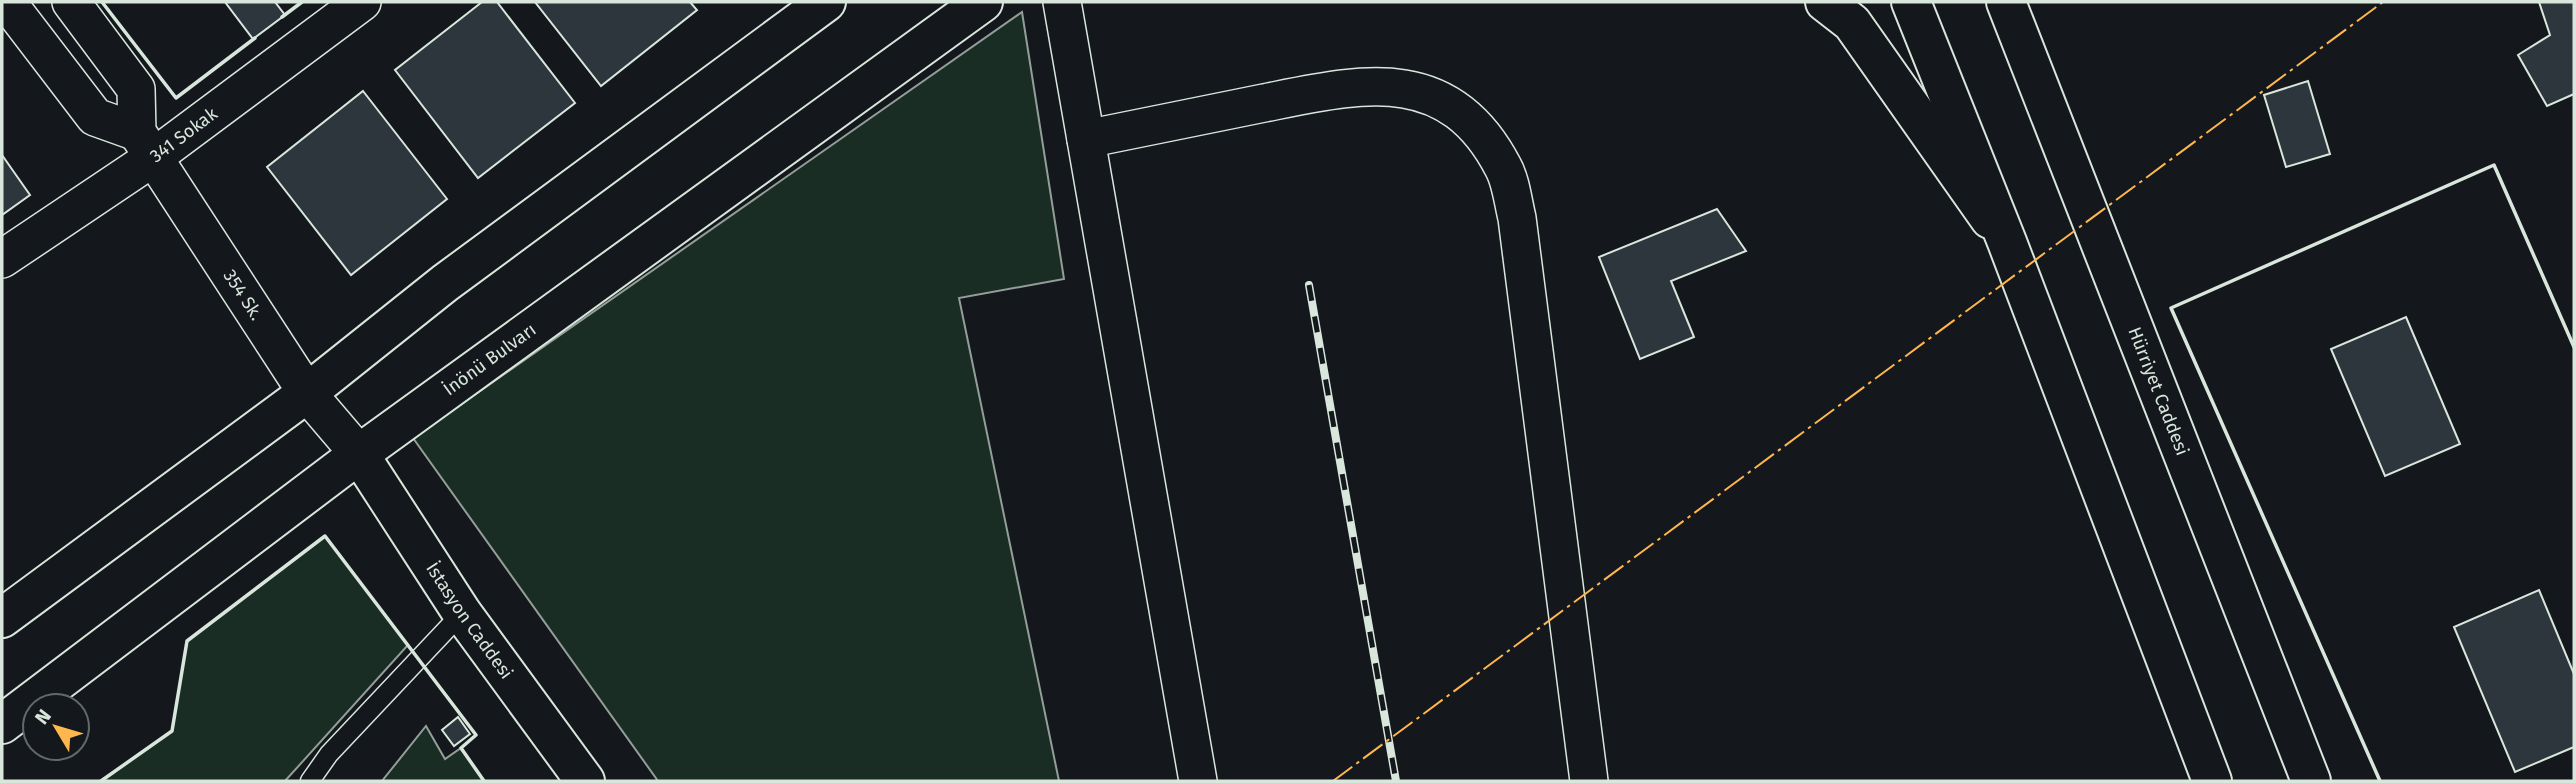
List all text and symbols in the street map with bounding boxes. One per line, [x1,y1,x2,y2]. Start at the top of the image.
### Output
street label: 341 Sokak [146,102,222,167]
street label: 354 Sk. [219,265,268,324]
street label: İnönü Bulvarı [439,318,540,400]
street label: Hürriyet Caddesi [2123,324,2193,459]
street label: İstasyon Caddesi [421,558,518,683]
north arrow [21,692,91,762]
text: N [30,705,56,729]

